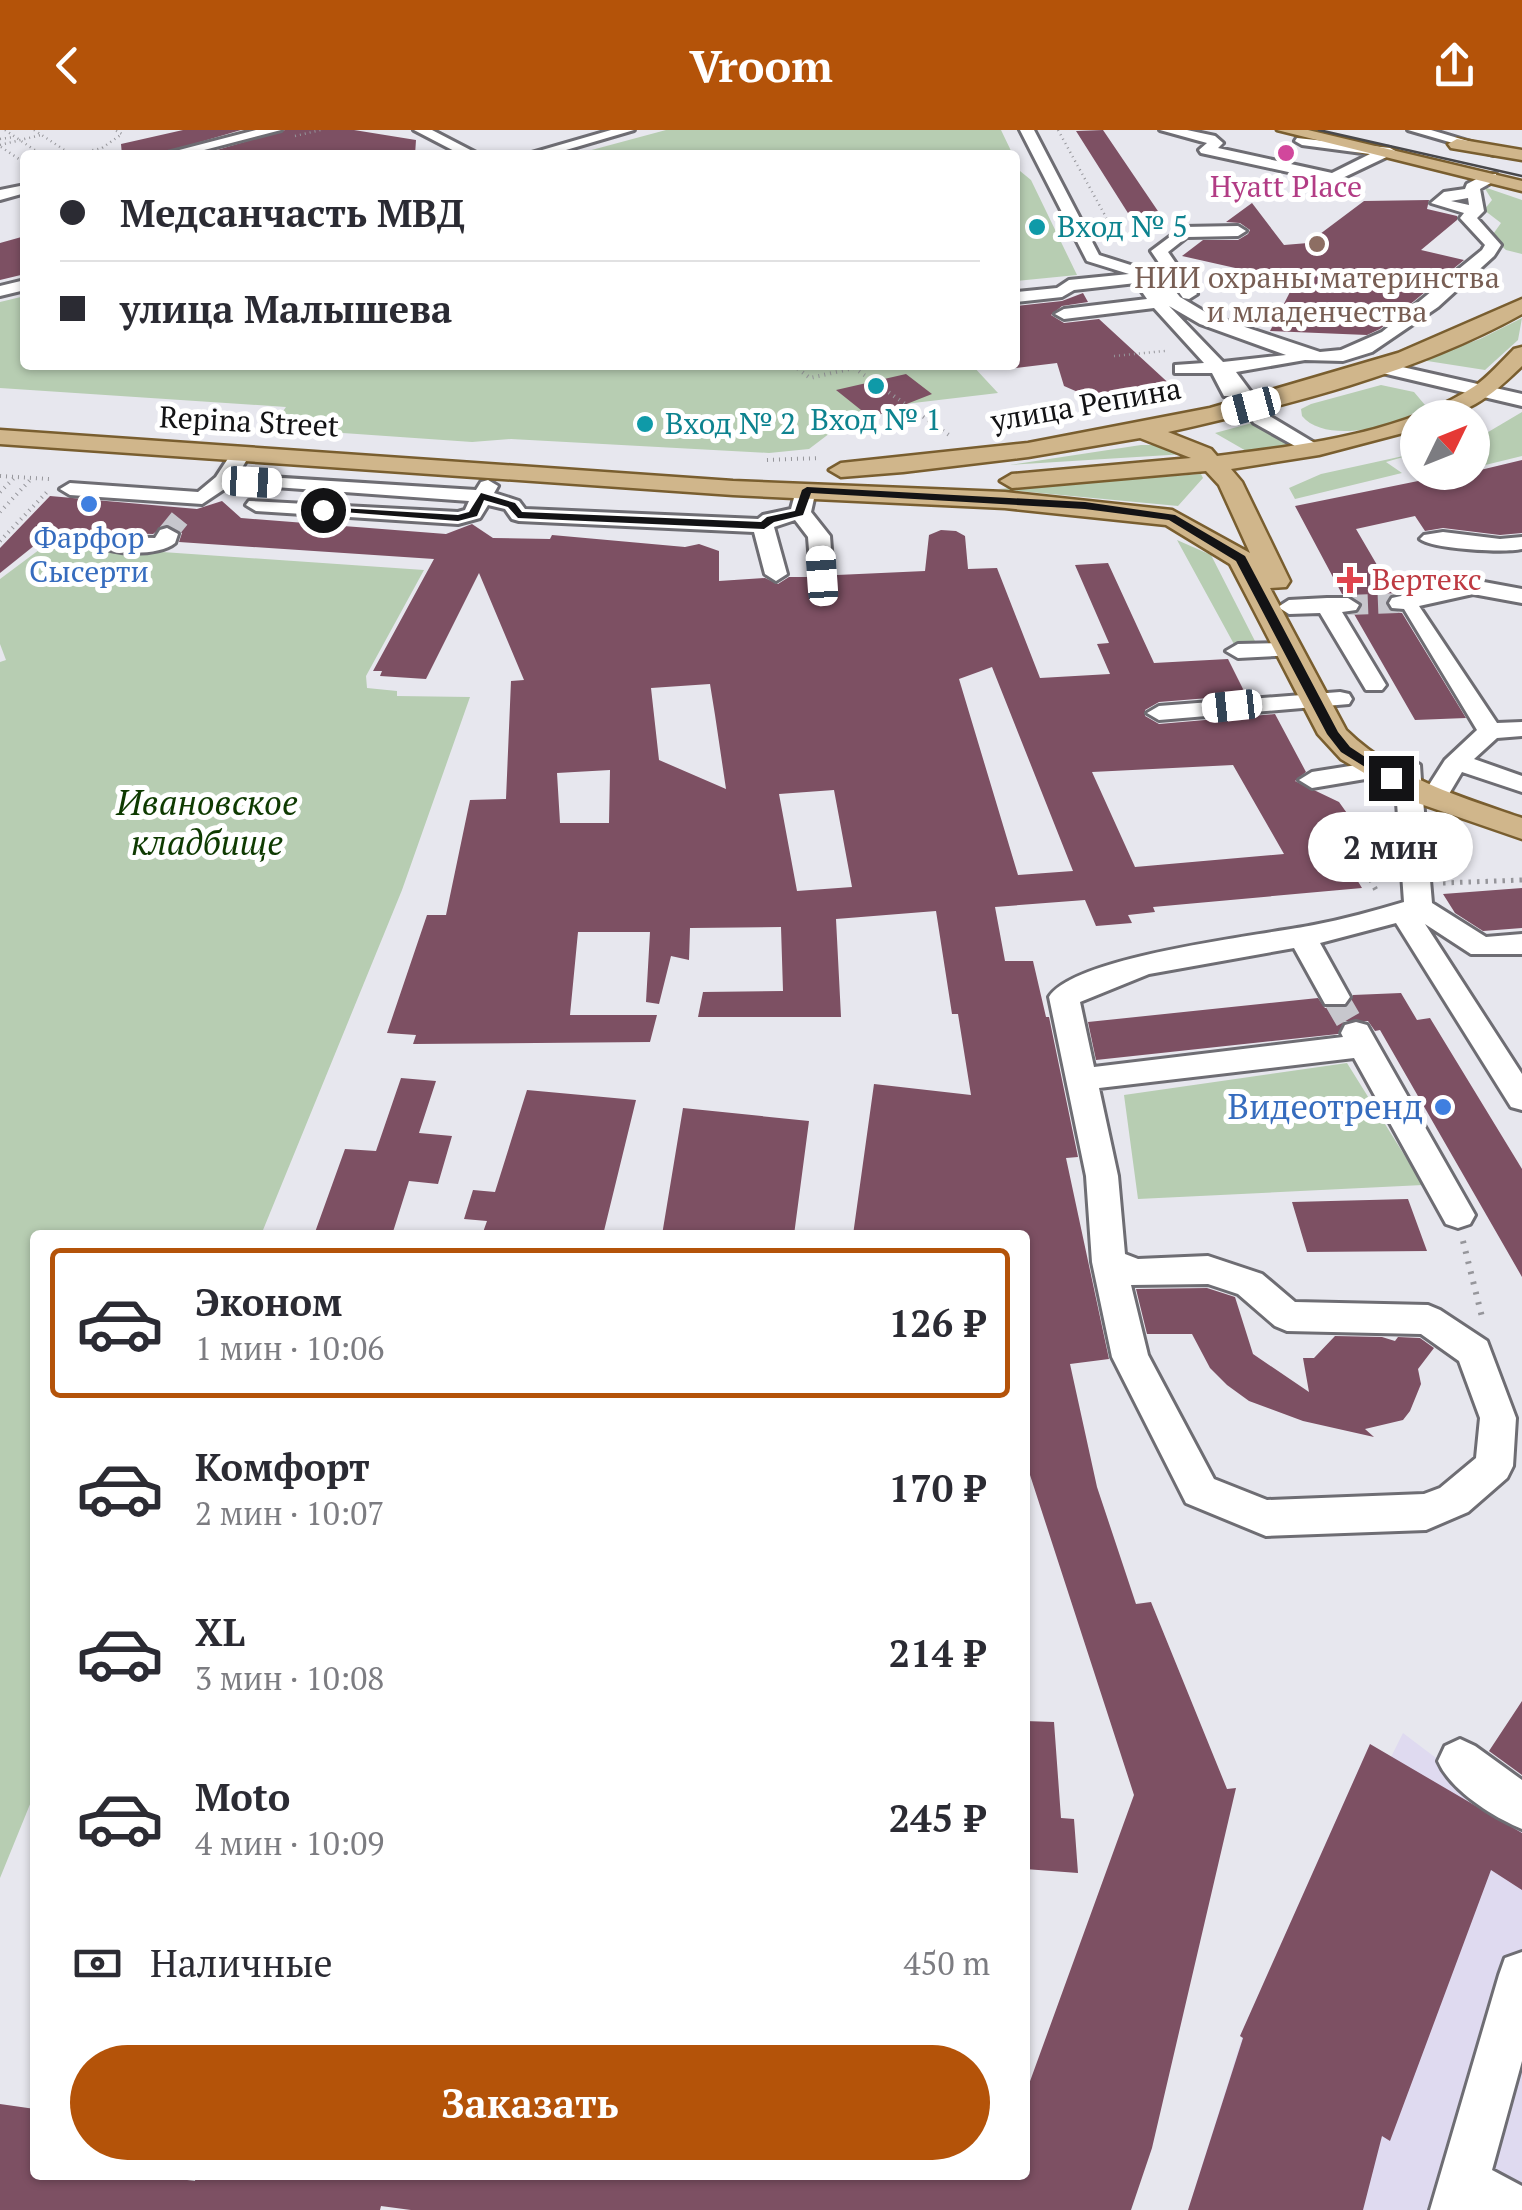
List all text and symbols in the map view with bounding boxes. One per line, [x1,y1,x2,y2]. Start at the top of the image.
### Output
text: Vroom [689,35,833,95]
icon: back [40,38,95,93]
icon: share [1427,38,1482,93]
marker: Hyatt Place [1275,142,1297,164]
place label: Hyatt Place [1210,166,1362,206]
text: Медсанчасть МВД [120,188,465,238]
place label: Вход № 5 [1057,206,1188,246]
marker: Вход № 5 [1026,216,1048,238]
marker: НИИ охраны материнства и младенчества [1306,233,1328,255]
place label: НИИ охраны материнства и младенчества [1134,257,1500,331]
text: улица Малышева [120,284,452,334]
street label: улица Репина [987,368,1184,441]
marker: Вход № 1 [865,375,887,397]
car [1218,384,1284,428]
street label: Repina Street [158,396,340,446]
place label: Вход № 1 [810,399,942,439]
north arrow [1400,400,1490,490]
map controls [1400,400,1490,490]
place label: Вход № 2 [665,403,796,443]
marker: Вход № 2 [634,413,656,435]
car [221,465,283,499]
route start [301,488,346,533]
marker: Фарфор Сысерти [78,493,100,515]
place label: Фарфор Сысерти [29,517,149,591]
car [805,545,839,607]
place label: Вертекс [1372,559,1482,599]
marker: Вертекс [1337,567,1363,593]
car [1201,688,1263,724]
route end [1369,756,1414,801]
park label: Ивановское кладбище [115,779,298,865]
callout: 2 мин [1308,813,1474,883]
text: 2 мин [1343,826,1438,868]
place label: Видеотренд [1227,1083,1423,1129]
marker: Видеотренд [1432,1096,1454,1118]
text: Эконом [195,1277,342,1327]
icon: car [75,1278,165,1368]
text: 126 ₽ [889,1298,985,1348]
text: 1 мин · 10:06 [195,1327,384,1369]
text: Комфорт [195,1442,370,1492]
icon: car [75,1443,165,1533]
text: 170 ₽ [889,1463,985,1513]
text: 2 мин · 10:07 [195,1492,384,1534]
text: XL [195,1607,245,1657]
icon: car [75,1608,165,1698]
text: 214 ₽ [889,1628,985,1678]
text: 3 мин · 10:08 [195,1657,384,1699]
text: Moto [195,1772,290,1822]
icon: car [75,1773,165,1863]
text: 245 ₽ [889,1793,985,1843]
text: 4 мин · 10:09 [195,1822,384,1864]
icon: cash [70,1936,125,1991]
text: Наличные [150,1938,333,1988]
text: 450 m [903,1942,990,1984]
button: Заказать [70,2045,990,2160]

